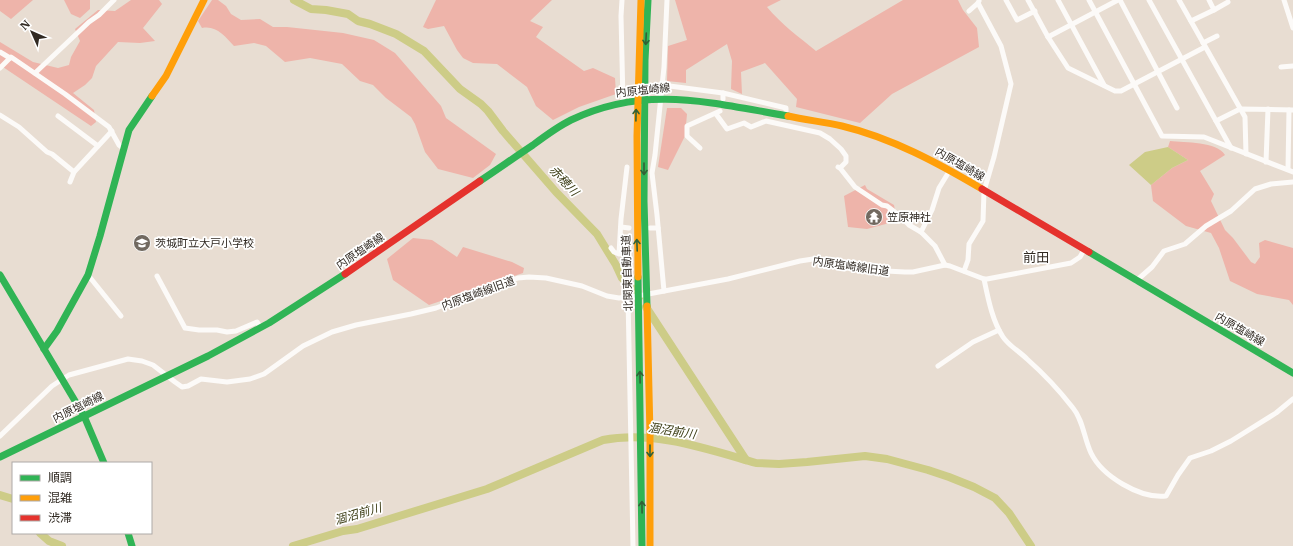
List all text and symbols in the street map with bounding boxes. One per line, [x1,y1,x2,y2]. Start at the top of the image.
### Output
north arrow [12,12,52,52]
text: N [17,17,33,33]
one-way arrow [643,32,650,45]
street label: 内原塩崎線 [615,80,671,100]
one-way arrow [632,109,640,122]
street label: 内原塩崎線 [933,144,987,184]
water label: 赤穂川 [547,162,583,200]
one-way arrow [640,162,648,175]
temple icon: 笠原神社 [864,207,884,227]
place label: 笠原神社 [887,210,931,224]
street label: 内原塩崎線 [333,230,387,272]
school or university icon: 茨城町立大戸小学校 [132,233,152,253]
street label: 北関東自動車道 [619,234,635,312]
place label: 茨城町立大戸小学校 [155,236,254,250]
one-way arrow [634,239,641,252]
district label: 前田 [1023,249,1049,266]
street label: 内原塩崎線旧道 [812,254,890,278]
street label: 内原塩崎線旧道 [439,273,517,313]
street label: 内原塩崎線 [1213,309,1267,349]
one-way arrow [636,371,644,384]
street label: 内原塩崎線 [50,389,106,425]
water label: 涸沼前川 [647,419,699,442]
one-way arrow [646,444,654,457]
legend [12,462,152,534]
text: 順調 [48,470,72,485]
text: 混雑 [48,490,72,505]
water label: 涸沼前川 [333,499,385,527]
one-way arrow [638,501,646,514]
text: 渋滞 [48,510,72,525]

